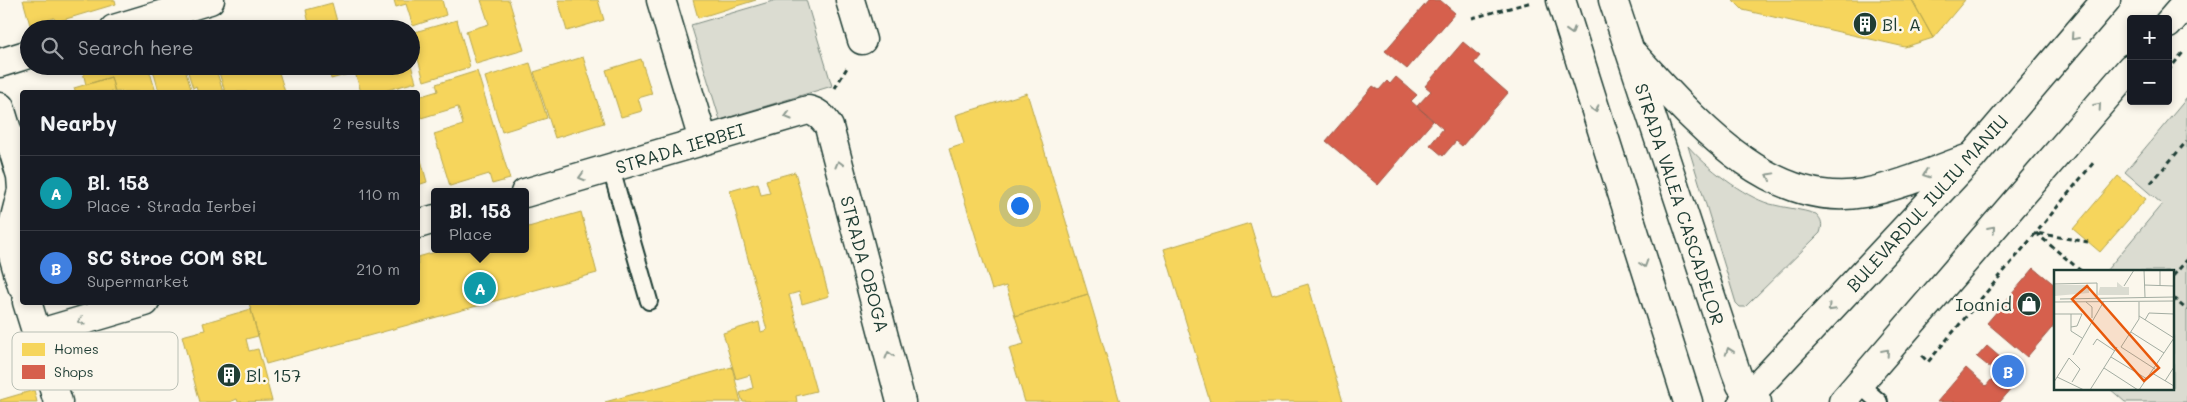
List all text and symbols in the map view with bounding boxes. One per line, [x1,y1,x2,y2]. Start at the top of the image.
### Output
building icon: Bl. A [1852,11,1878,37]
place label: Bl. A [1882,12,1921,36]
map controls [2127,15,2172,105]
button: + [2127,15,2172,60]
search box [20,20,420,75]
one-way arrow [1565,27,1575,35]
one-way arrow [2072,31,2080,40]
icon: search [38,34,66,62]
text: Search here [78,35,194,60]
button: − [2127,60,2172,105]
street label: STRADA VALEA CASCADELOR [1630,80,1730,328]
one-way arrow [2093,102,2102,111]
one-way arrow [1589,104,1599,112]
text: Nearby [40,109,117,136]
street label: BULEVARDUL IULIU MANIU [1841,109,2013,297]
one-way arrow [784,110,792,120]
text: 2 results [333,112,400,133]
street label: STRADA IERBEI [612,117,748,179]
one-way arrow [834,160,844,168]
one-way arrow [1922,168,1931,178]
text: Bl. 158 [87,170,149,195]
one-way arrow [577,171,586,182]
one-way arrow [1766,172,1775,182]
text: A [50,183,62,204]
text: 110 m [358,183,400,204]
popup [431,188,529,253]
street label: STRADA OBOGA [835,193,895,335]
your location [1007,193,1033,219]
text: Place · Strada Ierbei [87,195,257,216]
text: Bl. 158 [449,198,511,223]
text: Place [449,223,492,244]
one-way arrow [1986,225,1995,234]
text: SC Stroe COM SRL [87,245,268,270]
text: B [51,258,61,279]
text: 210 m [356,258,400,279]
one-way arrow [1639,259,1649,267]
pin: A [464,269,496,307]
text: Supermarket [87,270,189,291]
inset map [2054,270,2174,390]
shop icon: Ioanid [2016,291,2042,317]
place label: Ioanid [1955,292,2012,316]
one-way arrow [1828,302,1837,311]
one-way arrow [78,315,86,325]
legend [12,332,178,390]
text: Homes [54,339,99,358]
one-way arrow [1725,347,1735,356]
one-way arrow [1880,348,1889,357]
one-way arrow [884,350,895,359]
pin: B [1992,352,2024,390]
text: Shops [54,362,94,381]
building icon: Bl. 157 [216,362,242,388]
place label: Bl. 157 [246,363,301,387]

